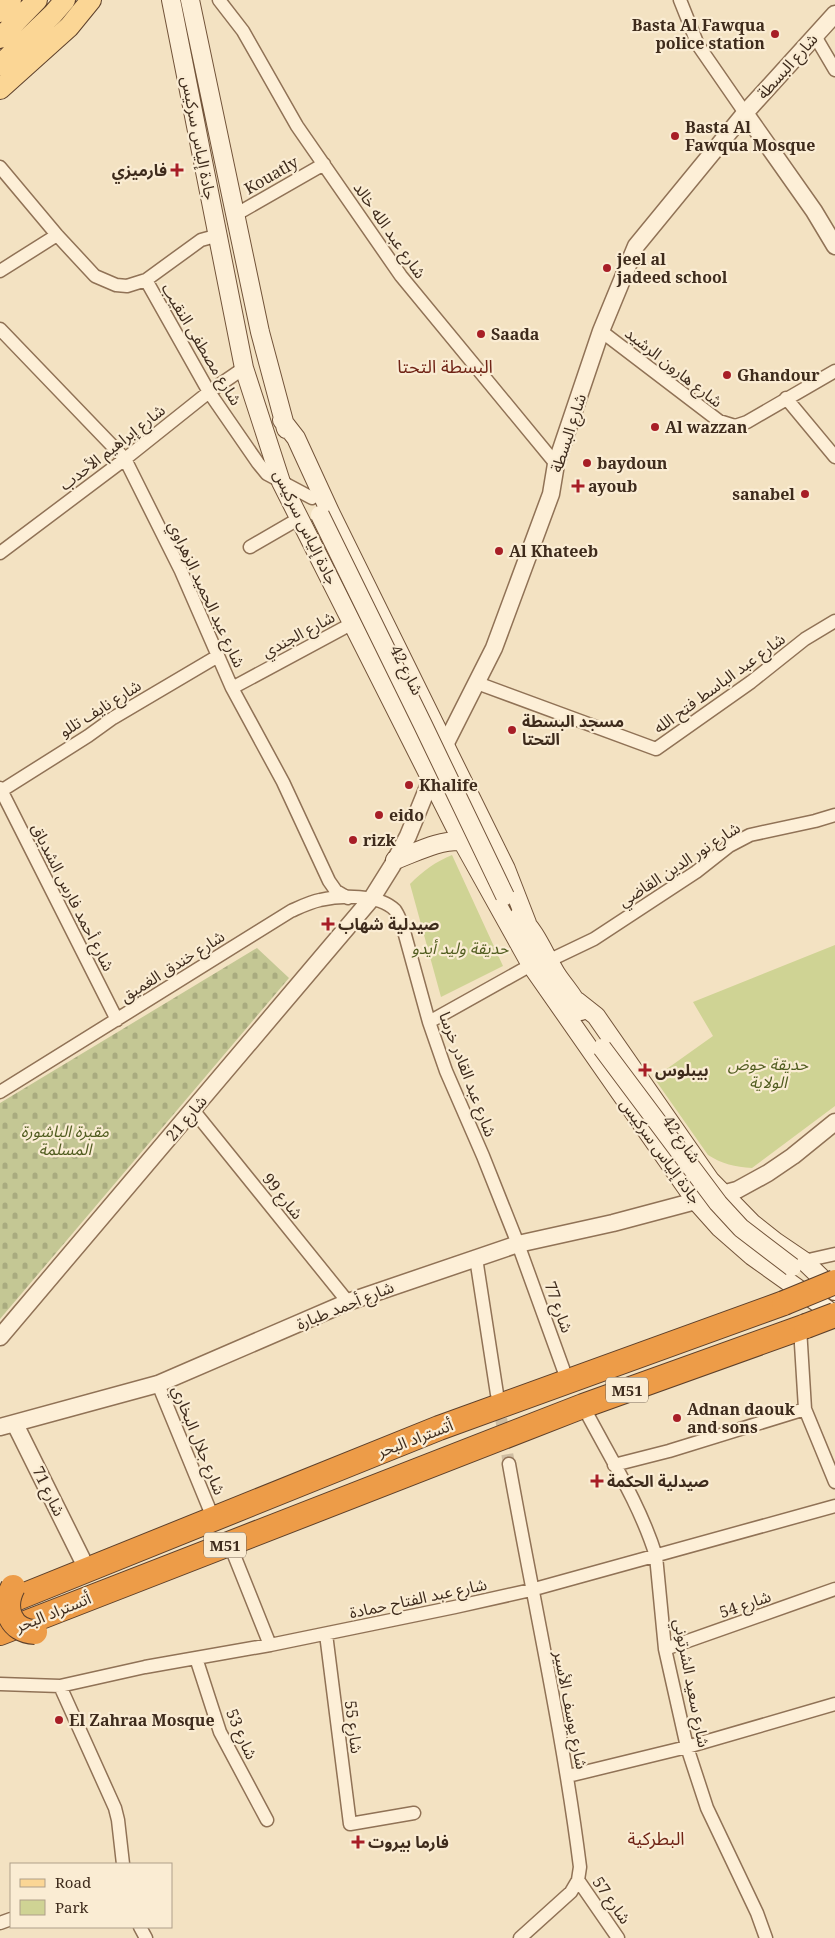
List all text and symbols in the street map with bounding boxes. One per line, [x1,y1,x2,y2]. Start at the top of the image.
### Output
place label: Basta Al Fawqua police station [632,14,765,54]
street label: شارع البسطة [752,28,824,105]
marker: Basta Al Fawqua police station [769,28,781,40]
street label: جادة إلياس سركيس [176,74,222,202]
place label: Basta Al Fawqua Mosque [685,116,815,156]
marker: Basta Al Fawqua Mosque [669,130,681,142]
street label: Kouatly [240,150,303,199]
place label: فارميزي [112,159,167,184]
marker: فارميزي [171,164,183,176]
street label: شارع عبد الله خالد [347,177,431,284]
place label: jeel al jadeed school [616,248,728,288]
marker: jeel al jadeed school [601,262,613,274]
street label: شارع مصطفى النقيب [155,279,247,410]
street label: شارع هارون الرشيد [619,322,727,414]
place label: Saada [491,323,540,345]
marker: Saada [475,328,487,340]
district label: البسطة التحتا [397,354,493,378]
place label: Ghandour [737,364,820,386]
marker: Ghandour [721,369,733,381]
street label: شارع البسطة [545,391,593,476]
street label: شارع إبراهيم الأحدب [55,399,171,497]
place label: Al wazzan [665,416,748,438]
marker: Al wazzan [649,421,661,433]
place label: baydoun [597,452,668,474]
marker: baydoun [581,457,593,469]
street label: جادة إلياس سركيس [269,466,343,588]
place label: ayoub [588,475,637,497]
marker: ayoub [572,480,584,492]
place label: sanabel [732,483,795,505]
marker: sanabel [799,488,811,500]
street label: شارع عبد الحميد الزهراوي [162,517,251,672]
place label: Al Khateeb [509,540,598,562]
marker: Al Khateeb [493,545,505,557]
street label: شارع الجندي [258,606,339,664]
street label: شارع عبد الباسط فتح الله [649,628,791,740]
street label: شارع 42 [383,641,429,700]
street label: شارع نايف تللو [55,674,146,744]
place label: مسجد البسطة التحتا [522,710,624,750]
marker: مسجد البسطة التحتا [506,724,518,736]
place label: Khalife [419,774,478,796]
marker: Khalife [403,779,415,791]
place label: eido [389,804,424,826]
marker: eido [373,809,385,821]
street label: شارع نور الدين القاضي [614,816,745,913]
street label: شارع أحمد فارس الشدياق [24,819,120,976]
place label: rizk [363,829,396,851]
marker: rizk [347,834,359,846]
place label: صيدلية شهاب [338,913,439,935]
marker: صيدلية شهاب [322,918,334,930]
street label: شارع خندق الغميق [115,925,230,1009]
park label: حديقة وليد أيدو [412,937,509,959]
street label: شارع عبد القادر خرسا [432,1008,502,1140]
park label: حديقة حوض الولاية [728,1053,809,1093]
place label: بيبلوس [655,1059,709,1081]
marker: بيبلوس [639,1064,651,1076]
street label: شارع 21 [160,1091,213,1147]
street label: جادة إلياس سركيس [615,1094,707,1208]
street label: شارع 42 [656,1111,706,1168]
park label: مقبرة الباشورة المسلمة [21,1120,110,1160]
street label: شارع 99 [256,1168,308,1225]
street label: شارع أحمد طبارة [293,1275,398,1336]
street label: شارع 77 [538,1278,578,1336]
road number: M51 [606,1378,648,1402]
street label: شارع جلال البخاري [165,1382,231,1499]
place label: Adnan daouk and sons [687,1398,796,1438]
marker: Adnan daouk and sons [671,1412,683,1424]
street label: أتستراد البحر [373,1413,456,1463]
street label: شارع 71 [26,1462,71,1521]
place label: صيدلية الحكمة [607,1470,709,1492]
marker: صيدلية الحكمة [591,1475,603,1487]
road number: M51 [204,1532,246,1558]
street label: شارع عبد الفتاح حمادة [347,1573,489,1625]
street label: شارع 54 [716,1585,774,1625]
street label: أتستراد البحر [11,1587,94,1637]
street label: شارع سعيد الشرتوني [667,1617,715,1750]
street label: شارع يوسف الأسير [547,1648,593,1771]
street label: شارع 55 [338,1699,368,1755]
street label: شارع 53 [219,1705,263,1764]
place label: El Zahraa Mosque [69,1709,215,1731]
marker: El Zahraa Mosque [53,1714,65,1726]
district label: البطركية [627,1826,685,1850]
place label: فارما بيروت [368,1831,449,1853]
marker: فارما بيروت [352,1836,364,1848]
legend [10,1863,172,1928]
text: Road [55,1872,91,1892]
street label: شارع 57 [586,1872,636,1929]
text: Park [55,1897,89,1917]

